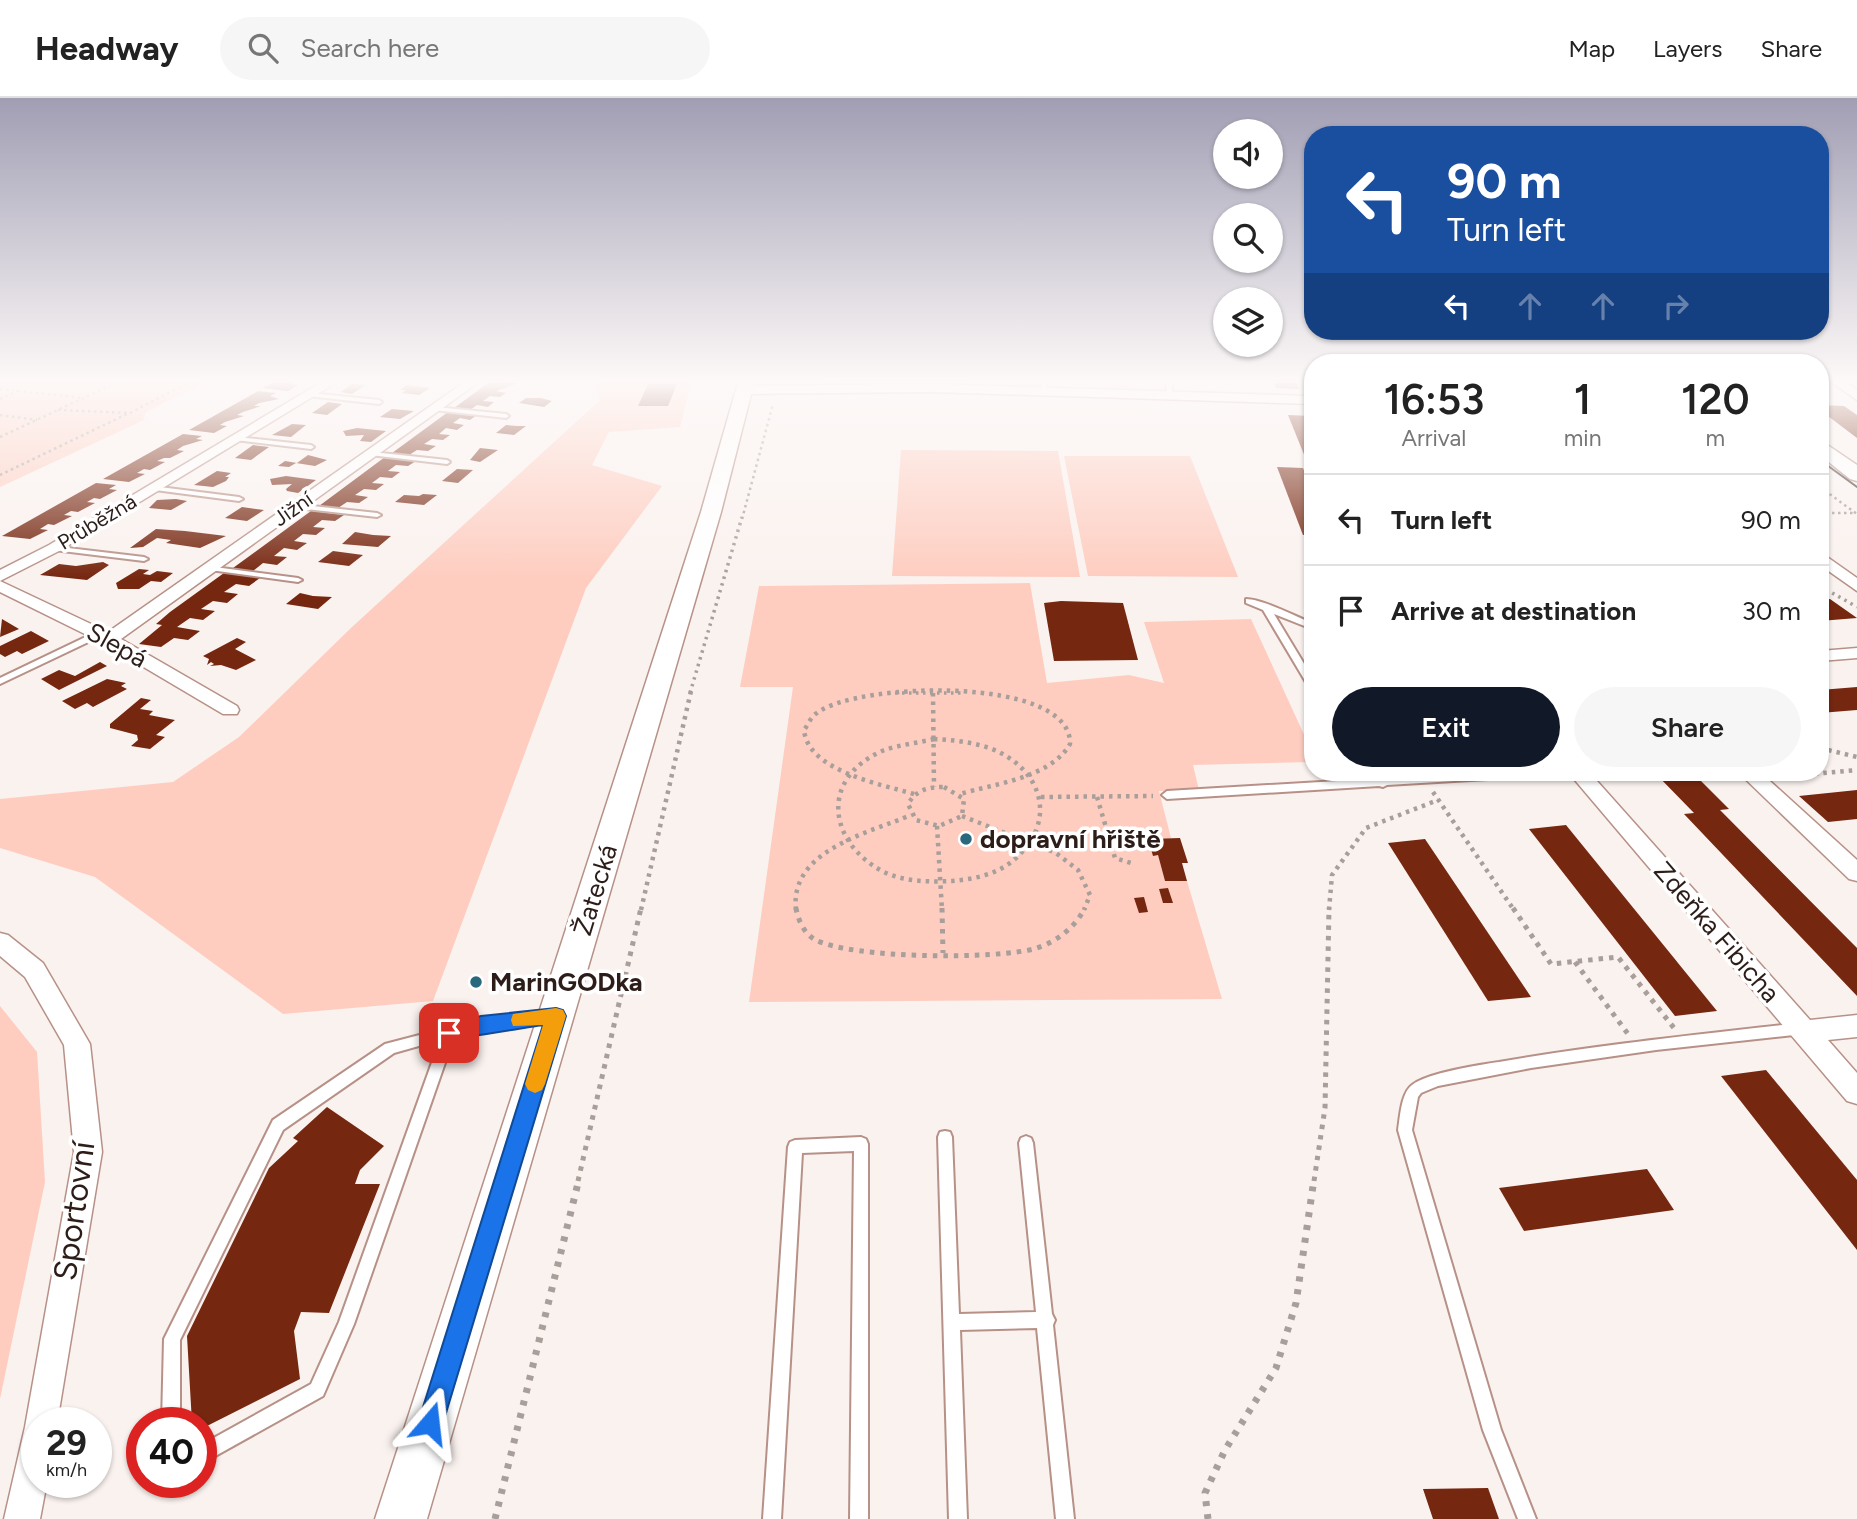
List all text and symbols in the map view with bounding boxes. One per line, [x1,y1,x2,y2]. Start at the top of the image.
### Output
search box [220,17,710,80]
text: Headway [35,29,178,68]
icon: search [244,29,282,67]
text: Search here [300,32,439,64]
text: Map [1568,34,1615,63]
text: Layers [1653,34,1722,63]
text: Share [1760,34,1822,63]
map controls [1213,119,1283,357]
button: sound [1213,119,1283,189]
text: 90 m [1447,151,1562,210]
icon: left [1332,154,1423,245]
button: search [1213,203,1283,273]
text: Turn left [1447,211,1566,249]
button: layers [1213,287,1283,357]
icon: left [1438,287,1476,325]
icon: ahead [1511,287,1549,325]
icon: ahead [1584,287,1622,325]
icon: right [1657,287,1695,325]
text: 16:53 [1383,374,1484,425]
text: 1 [1574,374,1591,425]
text: 120 [1681,374,1750,425]
text: Arrival [1401,424,1466,452]
text: min [1564,424,1602,452]
text: m [1705,424,1725,452]
street label: Jižní [268,485,318,531]
street label: Průběžná [53,488,141,555]
icon: left [1332,501,1370,539]
text: Turn left [1391,504,1492,536]
text: 90 m [1741,504,1801,536]
icon: arrive [1332,592,1370,630]
text: Arrive at destination [1391,595,1636,627]
text: 30 m [1742,595,1801,627]
street label: Slepá [81,615,153,675]
button: Exit [1332,687,1560,767]
button: Share [1574,687,1801,767]
place label: dopravní hřiště [980,823,1161,855]
marker: dopravní hřiště [958,831,974,847]
street label: Žatecká [566,841,624,939]
street label: Zdeňka Fibicha [1647,855,1787,1009]
place label: MarinGODka [490,966,643,998]
marker: MarinGODka [468,974,484,990]
pin [419,1003,479,1063]
icon: arrive [430,1014,468,1052]
street label: Sportovní [45,1137,103,1283]
position arrow [393,1386,467,1460]
speed limit sign: 40 [126,1407,217,1498]
text: 29 [46,1422,87,1464]
text: km/h [46,1459,87,1481]

